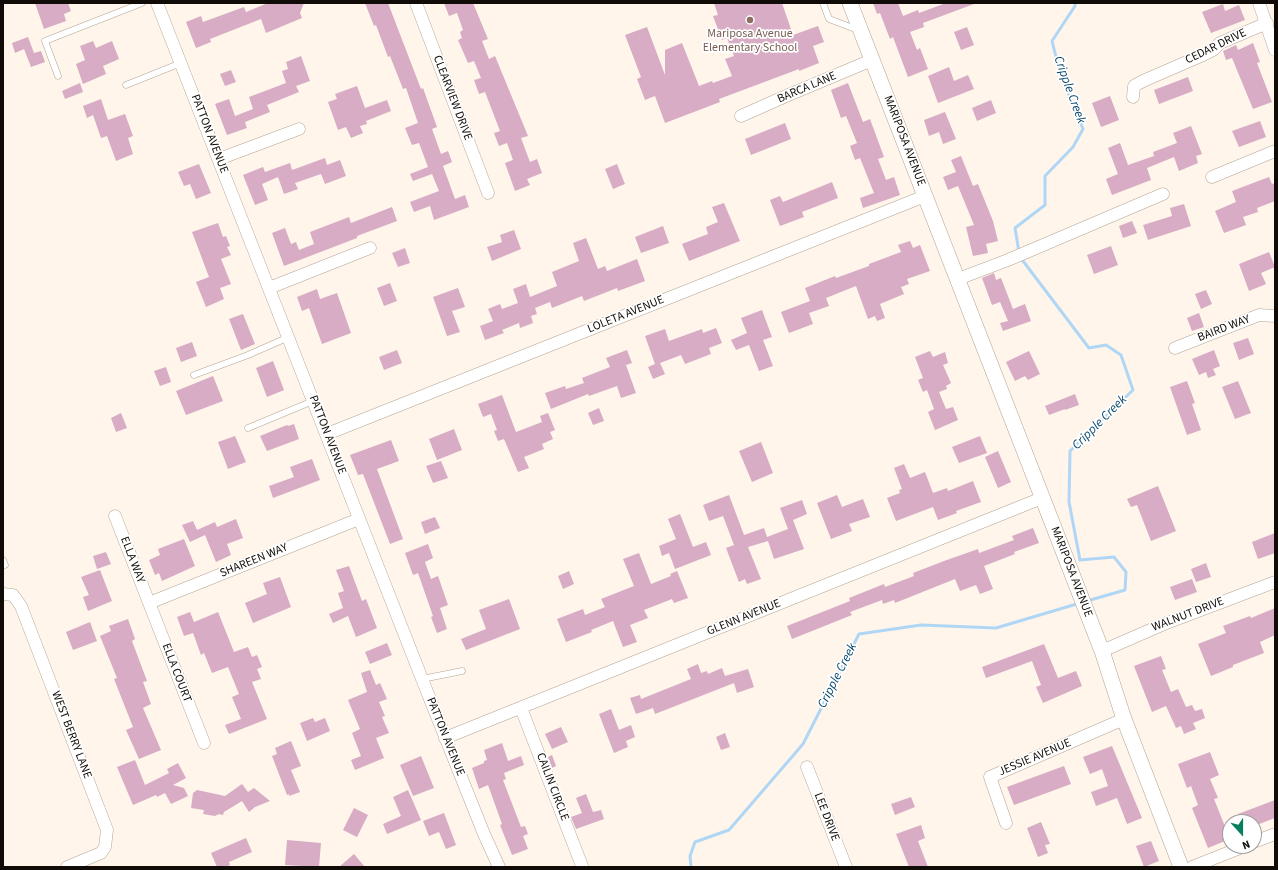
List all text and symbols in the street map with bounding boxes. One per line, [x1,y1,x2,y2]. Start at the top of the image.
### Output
marker: Mariposa Avenue Elementary School [745,15,755,25]
street label: CEDAR DRIVE [1183,26,1249,68]
place label: Mariposa Avenue Elementary School [703,27,797,55]
street label: CLEARVIEW DRIVE [429,54,475,142]
water label: Cripple Creek [1050,54,1088,126]
street label: BARCA LANE [775,69,839,107]
street label: PATTON AVENUE [187,92,231,176]
street label: MARIPOSA AVENUE [880,94,928,188]
street label: LOLETA AVENUE [586,293,666,337]
street label: BAIRD WAY [1196,312,1252,346]
water label: Cripple Creek [1069,392,1131,454]
street label: PATTON AVENUE [305,393,349,477]
street label: MARIPOSA AVENUE [1047,525,1095,619]
street label: ELLA WAY [117,535,147,585]
street label: SHAREEN WAY [218,541,290,581]
street label: WALNUT DRIVE [1150,595,1226,635]
street label: GLENN AVENUE [705,597,783,639]
street label: ELLA COURT [158,641,194,705]
water label: Cripple Creek [815,641,861,711]
street label: WEST BERRY LANE [48,689,94,781]
street label: PATTON AVENUE [423,696,467,778]
street label: JESSIE AVENUE [997,736,1073,780]
street label: CAILIN CIRCLE [532,751,572,823]
street label: LEE DRIVE [810,791,842,843]
north arrow [1222,814,1262,854]
text: N [1240,836,1252,853]

